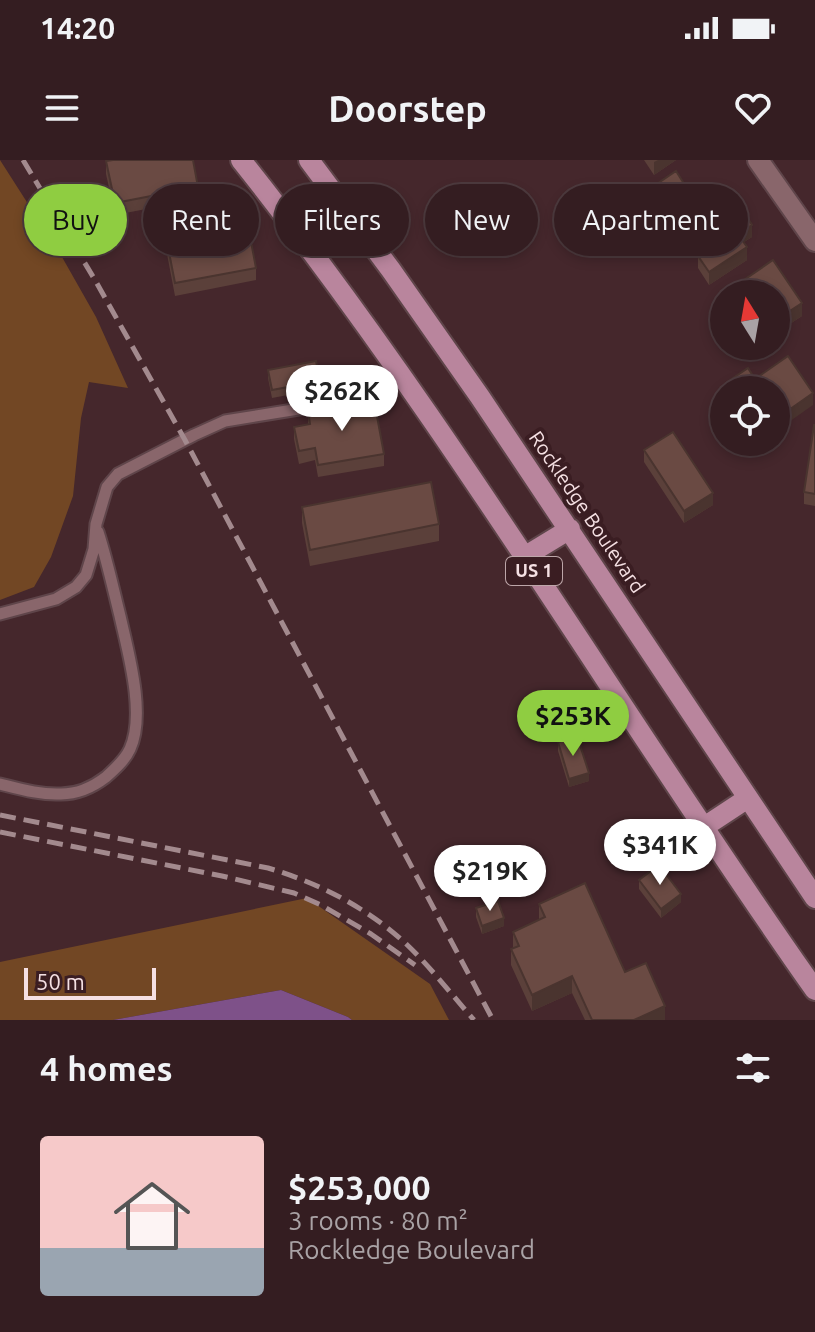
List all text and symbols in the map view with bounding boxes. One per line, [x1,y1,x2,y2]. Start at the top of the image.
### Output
text: 14:20 [40,11,115,45]
icon: menu [40,86,84,130]
icon: heart [731,86,775,130]
text: Doorstep [328,88,487,129]
chip: Buy [24,184,127,256]
chip: Rent [143,184,259,256]
chip: Filters [275,184,409,256]
chip: New [425,184,538,256]
chip: Apartment [554,184,748,256]
north arrow [710,280,790,360]
map controls [710,280,790,456]
pin: $262K [286,365,398,433]
text: $262K [304,376,380,405]
button: locate [710,376,790,456]
street label: Rockledge Boulevard [525,427,650,597]
road number: US 1 [506,557,562,585]
pin: $253K [517,690,629,758]
text: $253K [535,701,611,730]
pin: $341K [604,819,716,887]
text: $341K [622,830,698,859]
pin: $219K [434,845,546,913]
text: $219K [452,856,528,885]
scale bar [24,964,156,1000]
text: 50 m [36,969,85,994]
icon: filters [731,1046,775,1090]
text: 4 homes [40,1049,173,1087]
icon: home [104,1168,200,1264]
text: $253,000 [288,1168,431,1206]
text: 3 rooms · 80 m² [288,1206,468,1235]
text: Rockledge Boulevard [288,1235,535,1264]

